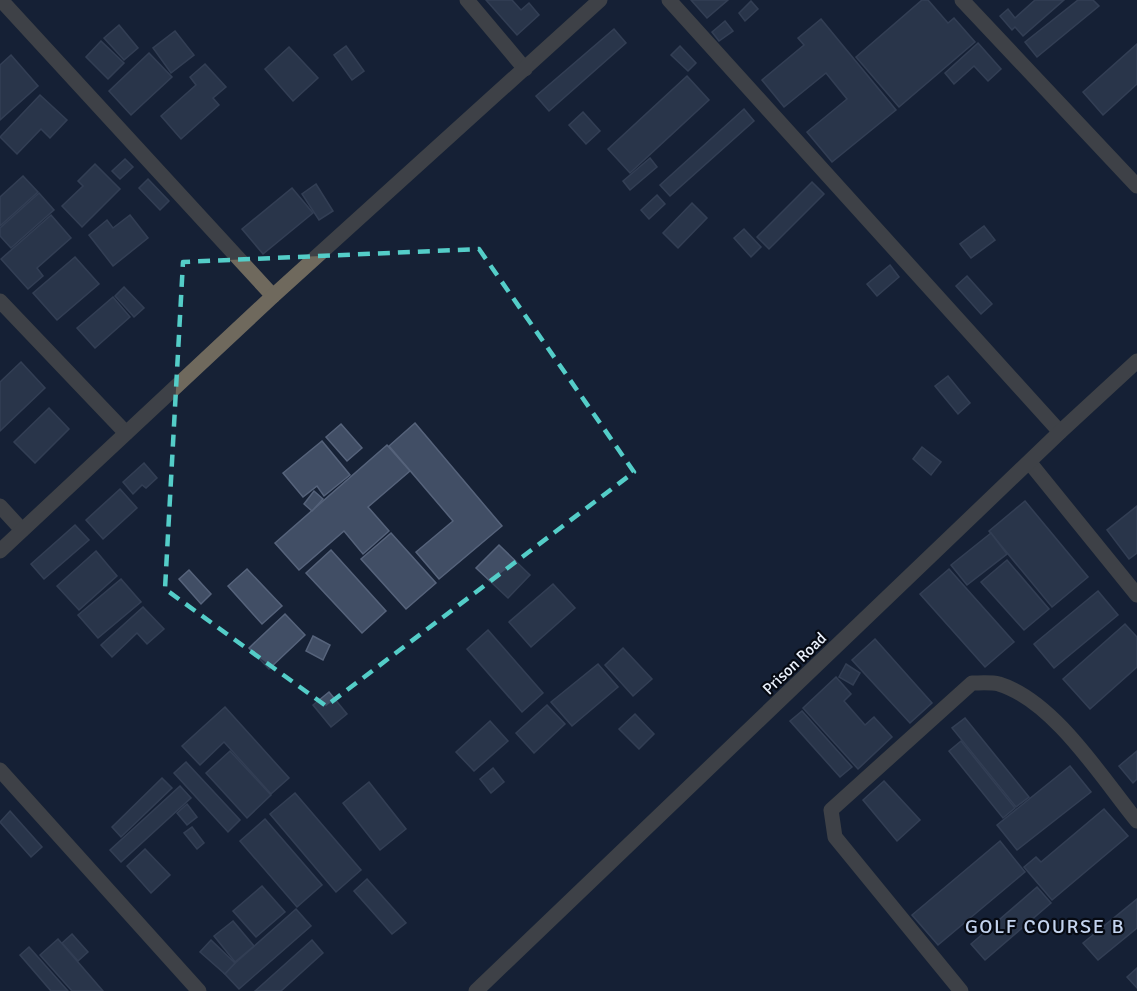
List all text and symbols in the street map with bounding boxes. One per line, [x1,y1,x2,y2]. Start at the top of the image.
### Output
street label: Prison Road [759,628,831,699]
district label: GOLF COURSE B [965,914,1125,939]

